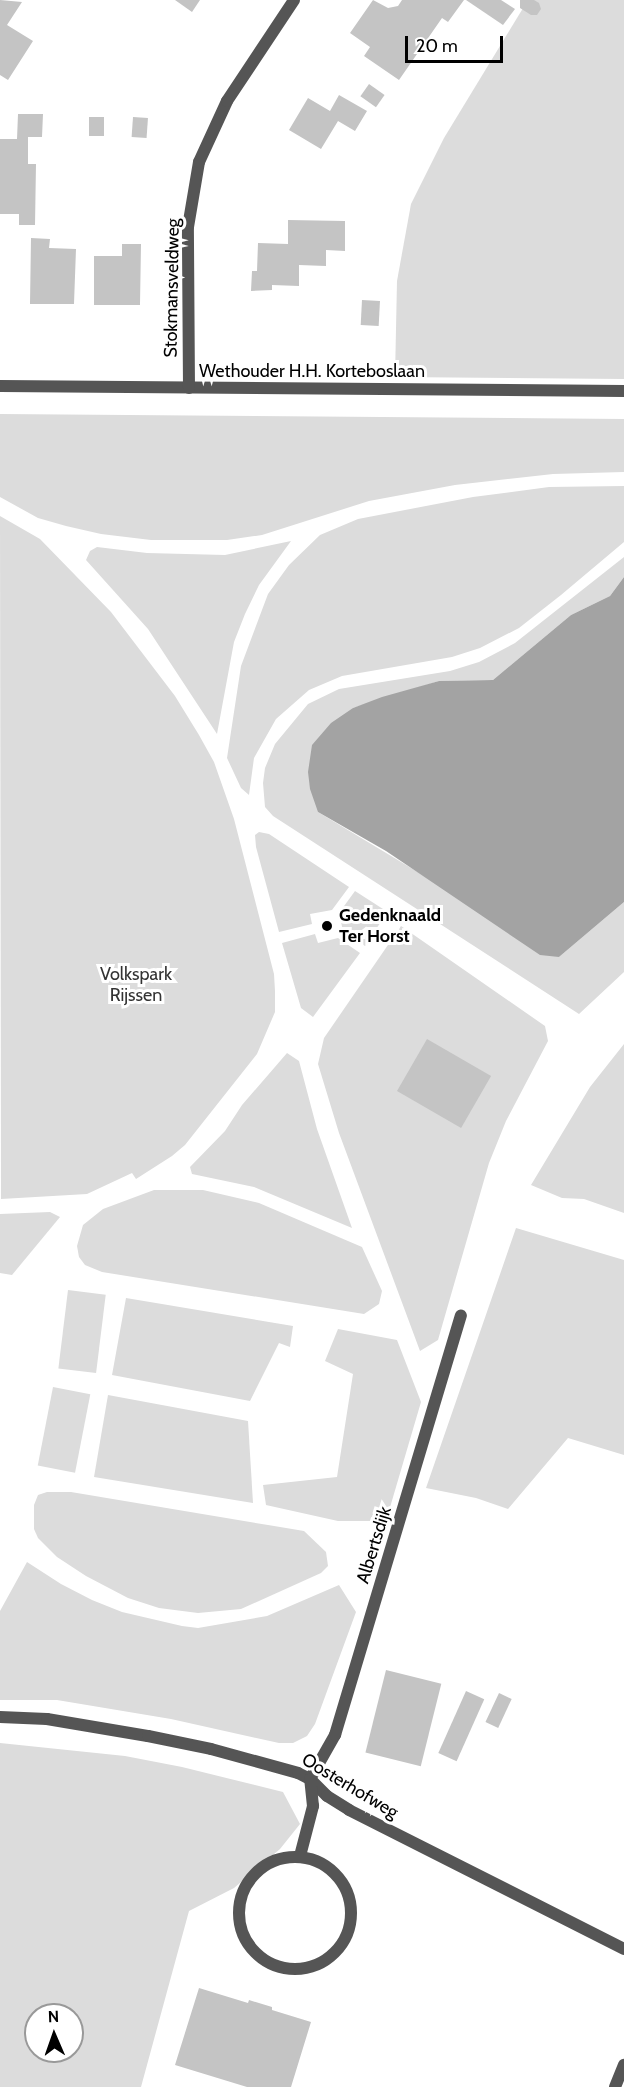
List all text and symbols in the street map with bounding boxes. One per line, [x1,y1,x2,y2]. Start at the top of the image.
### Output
scale bar [408,24,506,62]
text: 20 m [416,35,458,57]
street label: Stokmansveldweg [160,218,184,358]
street label: Wethouder H.H. Korteboslaan [199,360,425,382]
place label: Gedenknaald Ter Horst [339,905,441,948]
marker: Gedenknaald Ter Horst [320,919,334,933]
park label: Volkspark Rijssen [100,964,172,1006]
street label: Albertsdijk [352,1504,396,1586]
street label: Oosterhofweg [298,1749,402,1823]
north arrow [24,2003,84,2063]
text: N [47,2007,59,2026]

